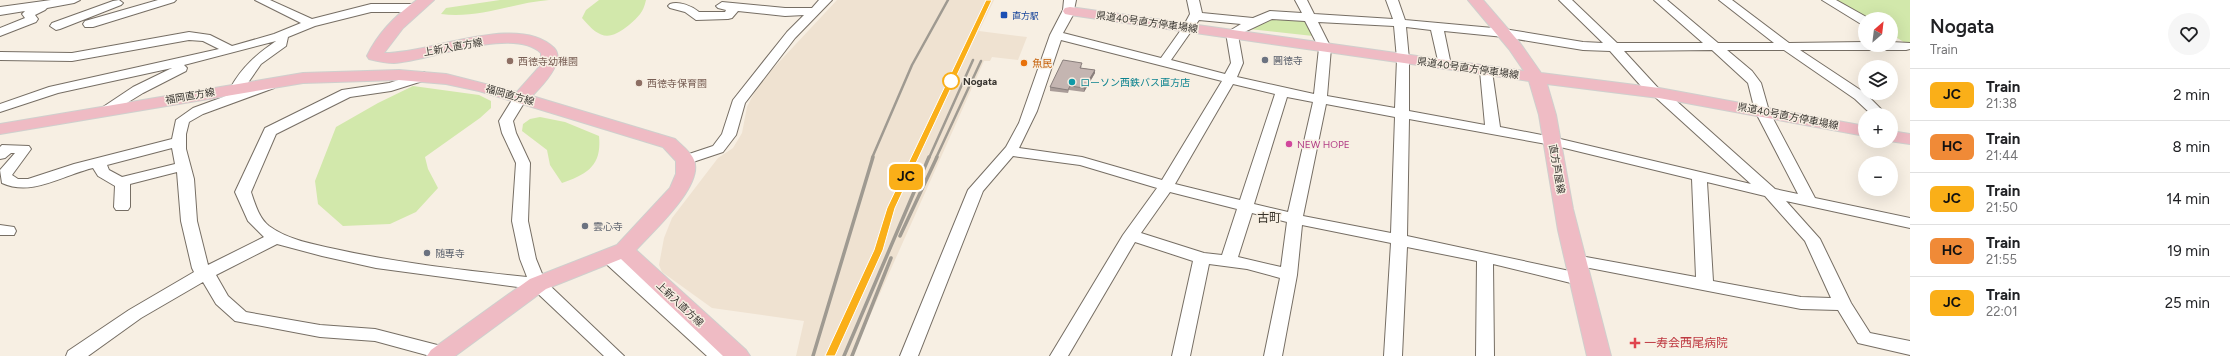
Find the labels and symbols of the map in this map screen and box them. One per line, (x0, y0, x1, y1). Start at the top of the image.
street label: 県道40号直方停車場線 (1095, 8, 1199, 36)
marker: 直方駅 (999, 10, 1009, 20)
place label: 直方駅 (1012, 10, 1039, 21)
north arrow (1858, 12, 1898, 52)
street label: 上新入直方線 (422, 35, 484, 59)
place label: 圓徳寺 (1273, 54, 1303, 67)
street label: 県道40号直方停車場線 (1416, 54, 1520, 82)
place label: 西徳寺幼稚園 (518, 55, 578, 68)
marker: 圓徳寺 (1260, 55, 1270, 65)
marker: 西徳寺幼稚園 (505, 56, 515, 66)
place label: 魚民 (1032, 57, 1052, 70)
marker: 魚民 (1019, 58, 1029, 68)
marker: Nogata (942, 72, 960, 90)
place label: Nogata (963, 75, 997, 88)
place label: ローソン西鉄バス直方店 (1080, 76, 1190, 89)
place label: 西徳寺保育園 (647, 77, 707, 90)
marker: ローソン西鉄バス直方店 (1067, 77, 1077, 87)
marker: 西徳寺保育園 (634, 78, 644, 88)
street label: 福岡直方線 (484, 82, 536, 108)
street label: 福岡直方線 (164, 85, 216, 107)
street label: 県道40号直方停車場線 (1736, 100, 1840, 132)
place label: NEW HOPE (1297, 138, 1350, 151)
marker: NEW HOPE (1284, 139, 1294, 149)
street label: 直方芦屋線 (1546, 143, 1568, 195)
line badge: JC (888, 164, 924, 190)
district label: 古町 (1257, 211, 1281, 225)
place label: 雲心寺 (593, 220, 623, 233)
marker: 雲心寺 (580, 221, 590, 231)
place label: 随専寺 (435, 247, 465, 260)
marker: 随専寺 (422, 248, 432, 258)
street label: 上新入直方線 (654, 279, 706, 329)
place label: 一寿会西尾病院 (1644, 336, 1728, 350)
marker: 一寿会西尾病院 (1629, 337, 1641, 349)

